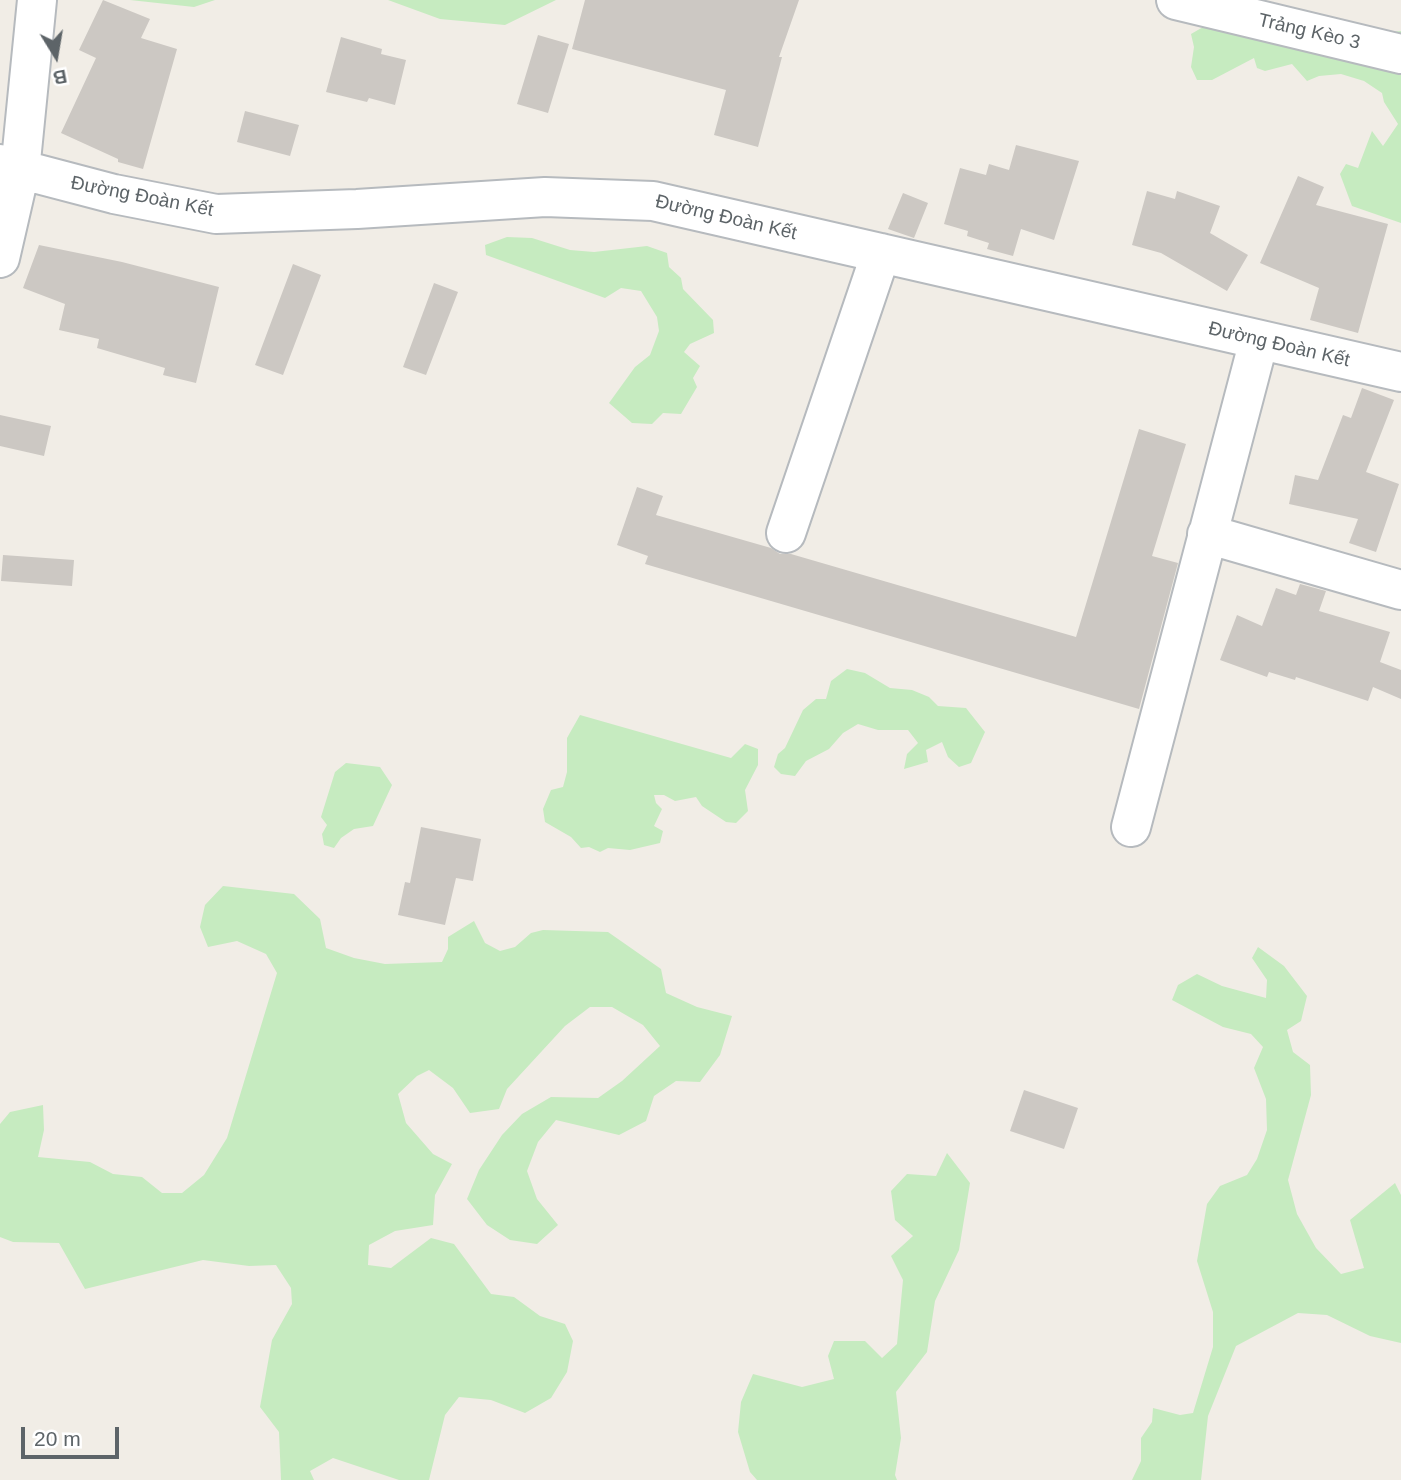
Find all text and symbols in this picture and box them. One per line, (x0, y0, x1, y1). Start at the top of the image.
street label: Trảng Kèo 3 (1256, 9, 1362, 55)
north arrow (21, 21, 91, 91)
text: B (51, 65, 69, 89)
street label: Đường Đoàn Kết (69, 172, 215, 222)
street label: Đường Đoàn Kết (653, 191, 799, 245)
street label: Đường Đoàn Kết (1206, 318, 1352, 372)
scale bar (24, 1414, 122, 1458)
text: 20 m (34, 1427, 81, 1450)

